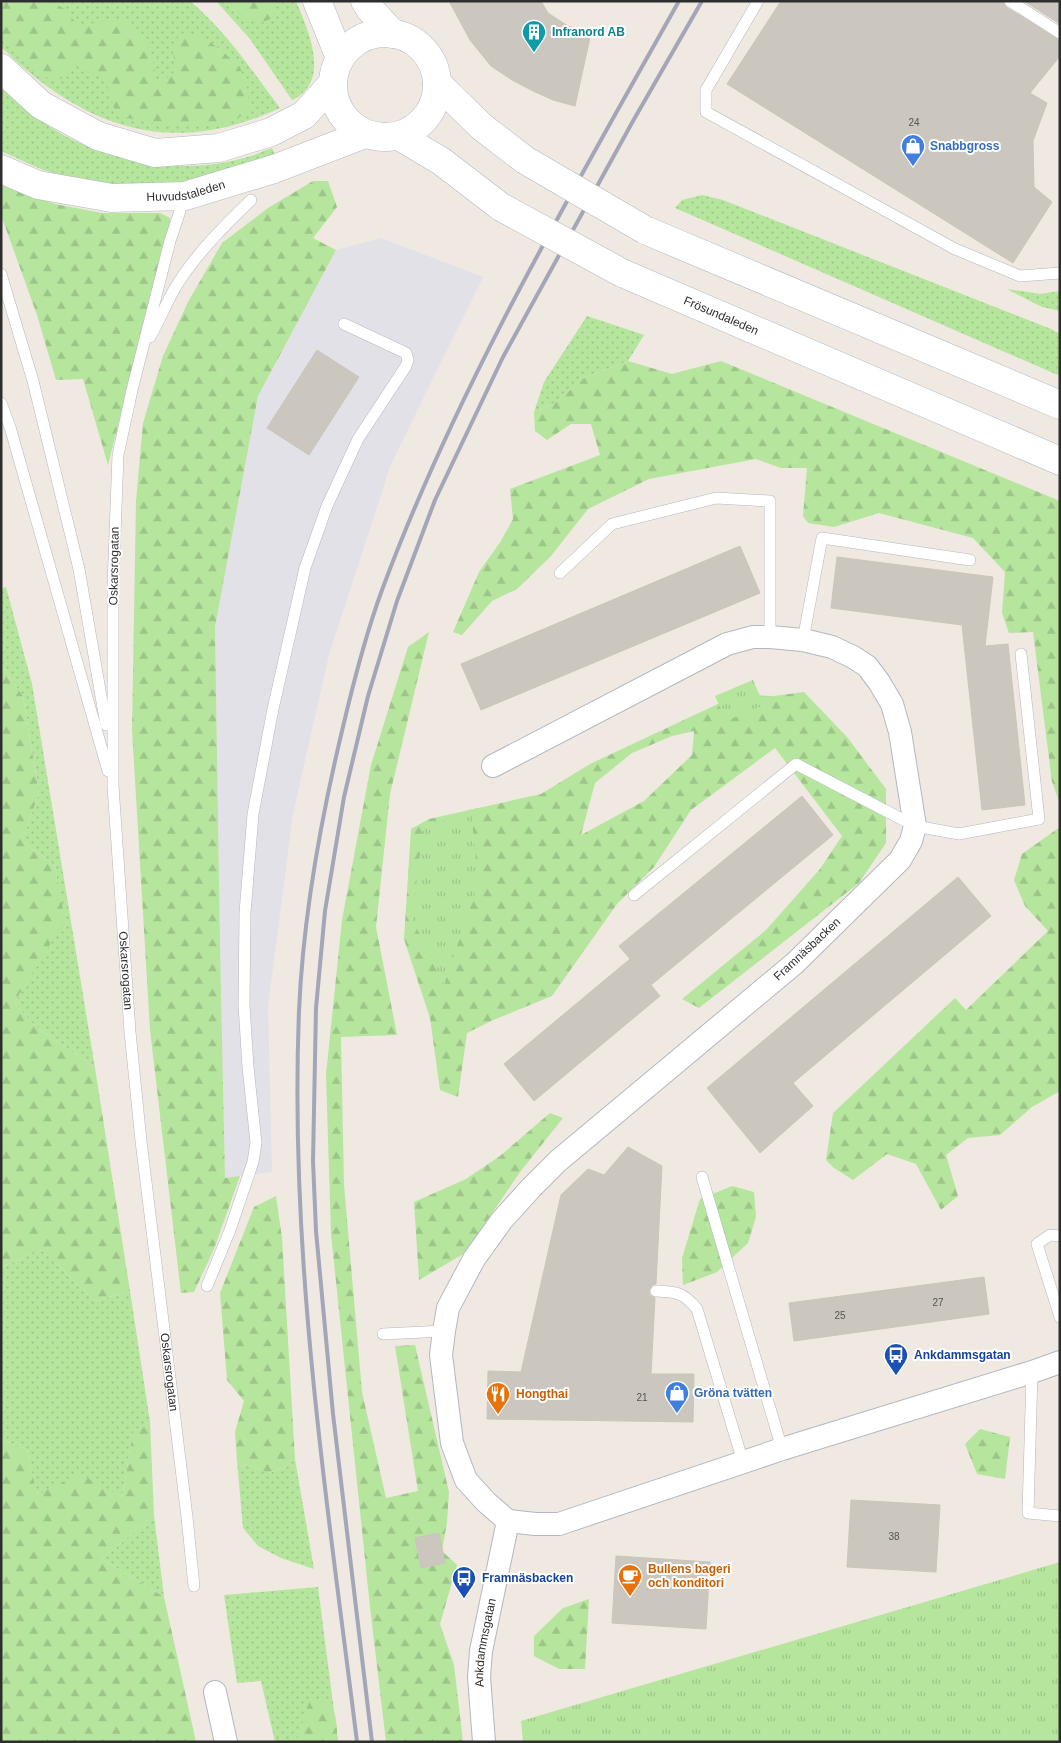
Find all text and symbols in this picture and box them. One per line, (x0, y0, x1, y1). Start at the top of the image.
building icon: Infranord AB (521, 19, 547, 53)
place label: Infranord AB (552, 25, 625, 39)
house number: 24 (908, 117, 920, 128)
shop icon: Snabbgross (900, 133, 926, 167)
place label: Snabbgross (930, 139, 1000, 153)
street label: Huvudstaleden (146, 177, 227, 204)
street label: Frösundaleden (682, 293, 761, 338)
street label: Oskarsrogatan (106, 527, 122, 605)
street label: Framnäsbacken (771, 915, 843, 983)
street label: Oskarsrogatan (116, 931, 135, 1010)
house number: 27 (932, 1297, 944, 1308)
house number: 25 (834, 1310, 846, 1321)
street label: Oskarsrogatan (158, 1332, 181, 1412)
bus stop icon: Ankdammsgatan (883, 1342, 909, 1376)
place label: Ankdammsgatan (914, 1348, 1011, 1362)
shop icon: Gröna tvätten (664, 1380, 690, 1414)
restaurant icon: Hongthai (485, 1381, 511, 1415)
place label: Gröna tvätten (694, 1386, 772, 1400)
place label: Hongthai (516, 1387, 568, 1401)
house number: 21 (636, 1392, 648, 1403)
house number: 38 (888, 1531, 900, 1542)
place label: Bullens bageri och konditori (648, 1562, 731, 1590)
cafe icon: Bullens bageri och konditori (617, 1563, 643, 1597)
bus stop icon: Framnäsbacken (451, 1565, 477, 1599)
place label: Framnäsbacken (482, 1571, 573, 1585)
street label: Ankdammsgatan (472, 1597, 499, 1688)

